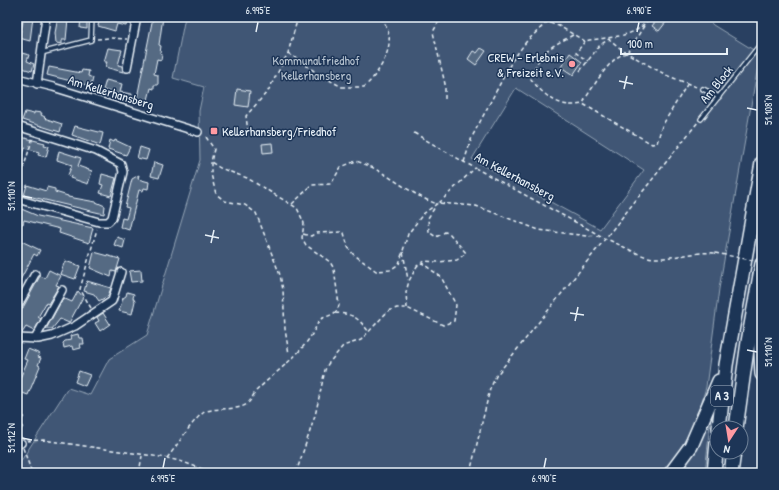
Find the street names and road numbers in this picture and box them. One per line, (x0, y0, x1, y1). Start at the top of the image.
street label: Am Block (695, 61, 737, 107)
street label: Am Kellerhansberg (66, 70, 156, 114)
street label: Am Kellerhansberg (472, 147, 559, 205)
road number: A 3 (711, 386, 733, 406)

